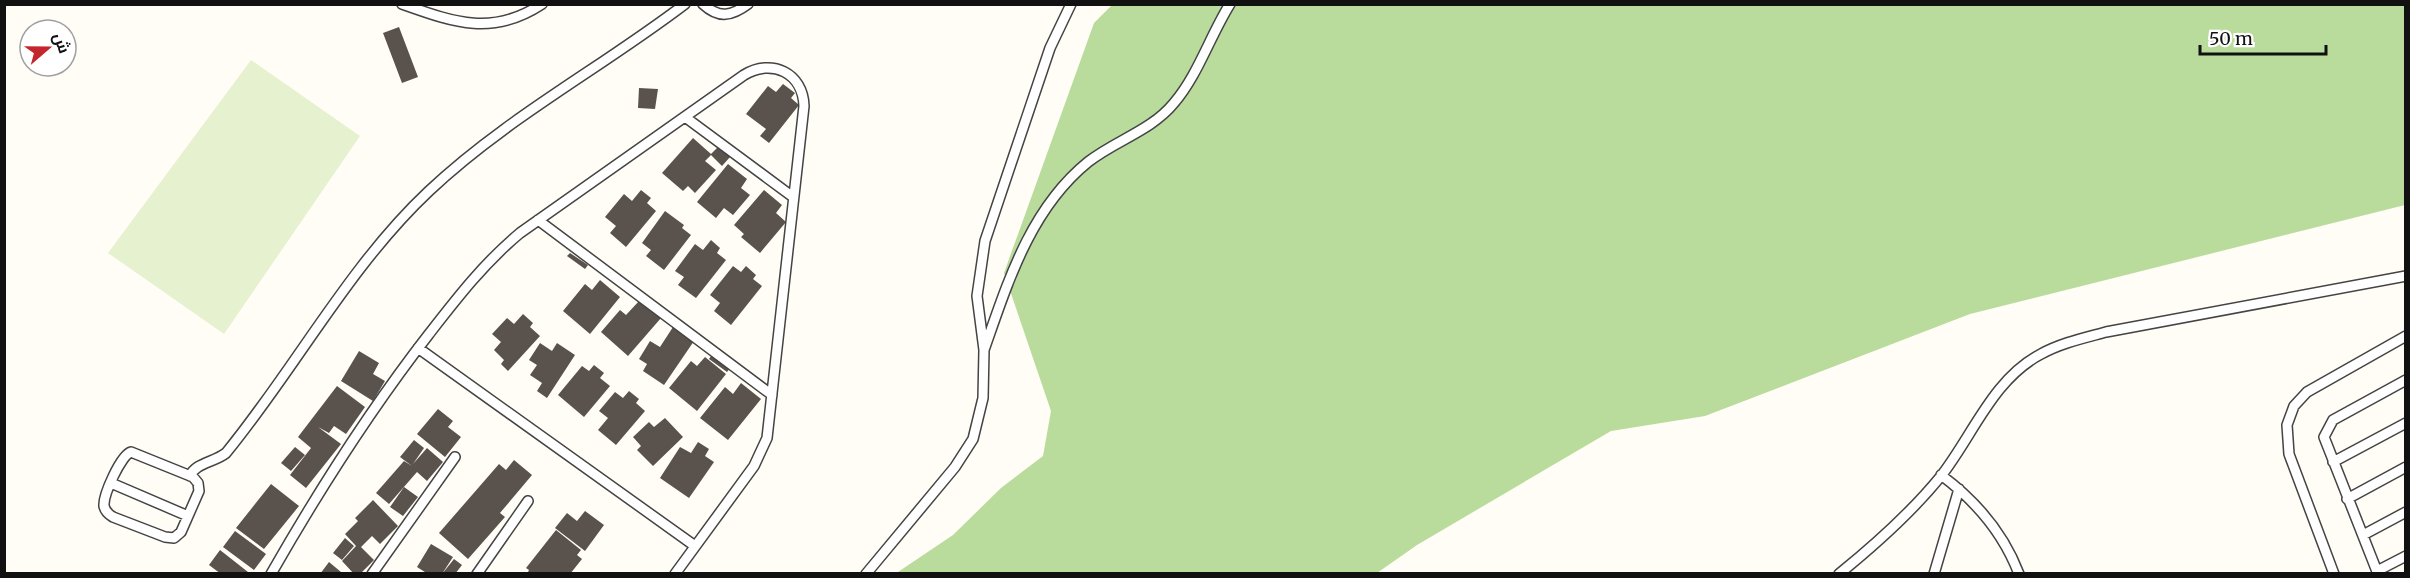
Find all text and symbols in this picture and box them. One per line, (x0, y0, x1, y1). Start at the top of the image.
north arrow (18, 18, 78, 78)
scale bar (2200, 18, 2326, 56)
text: 50 m (2209, 27, 2253, 50)
text: ش (49, 30, 75, 56)

